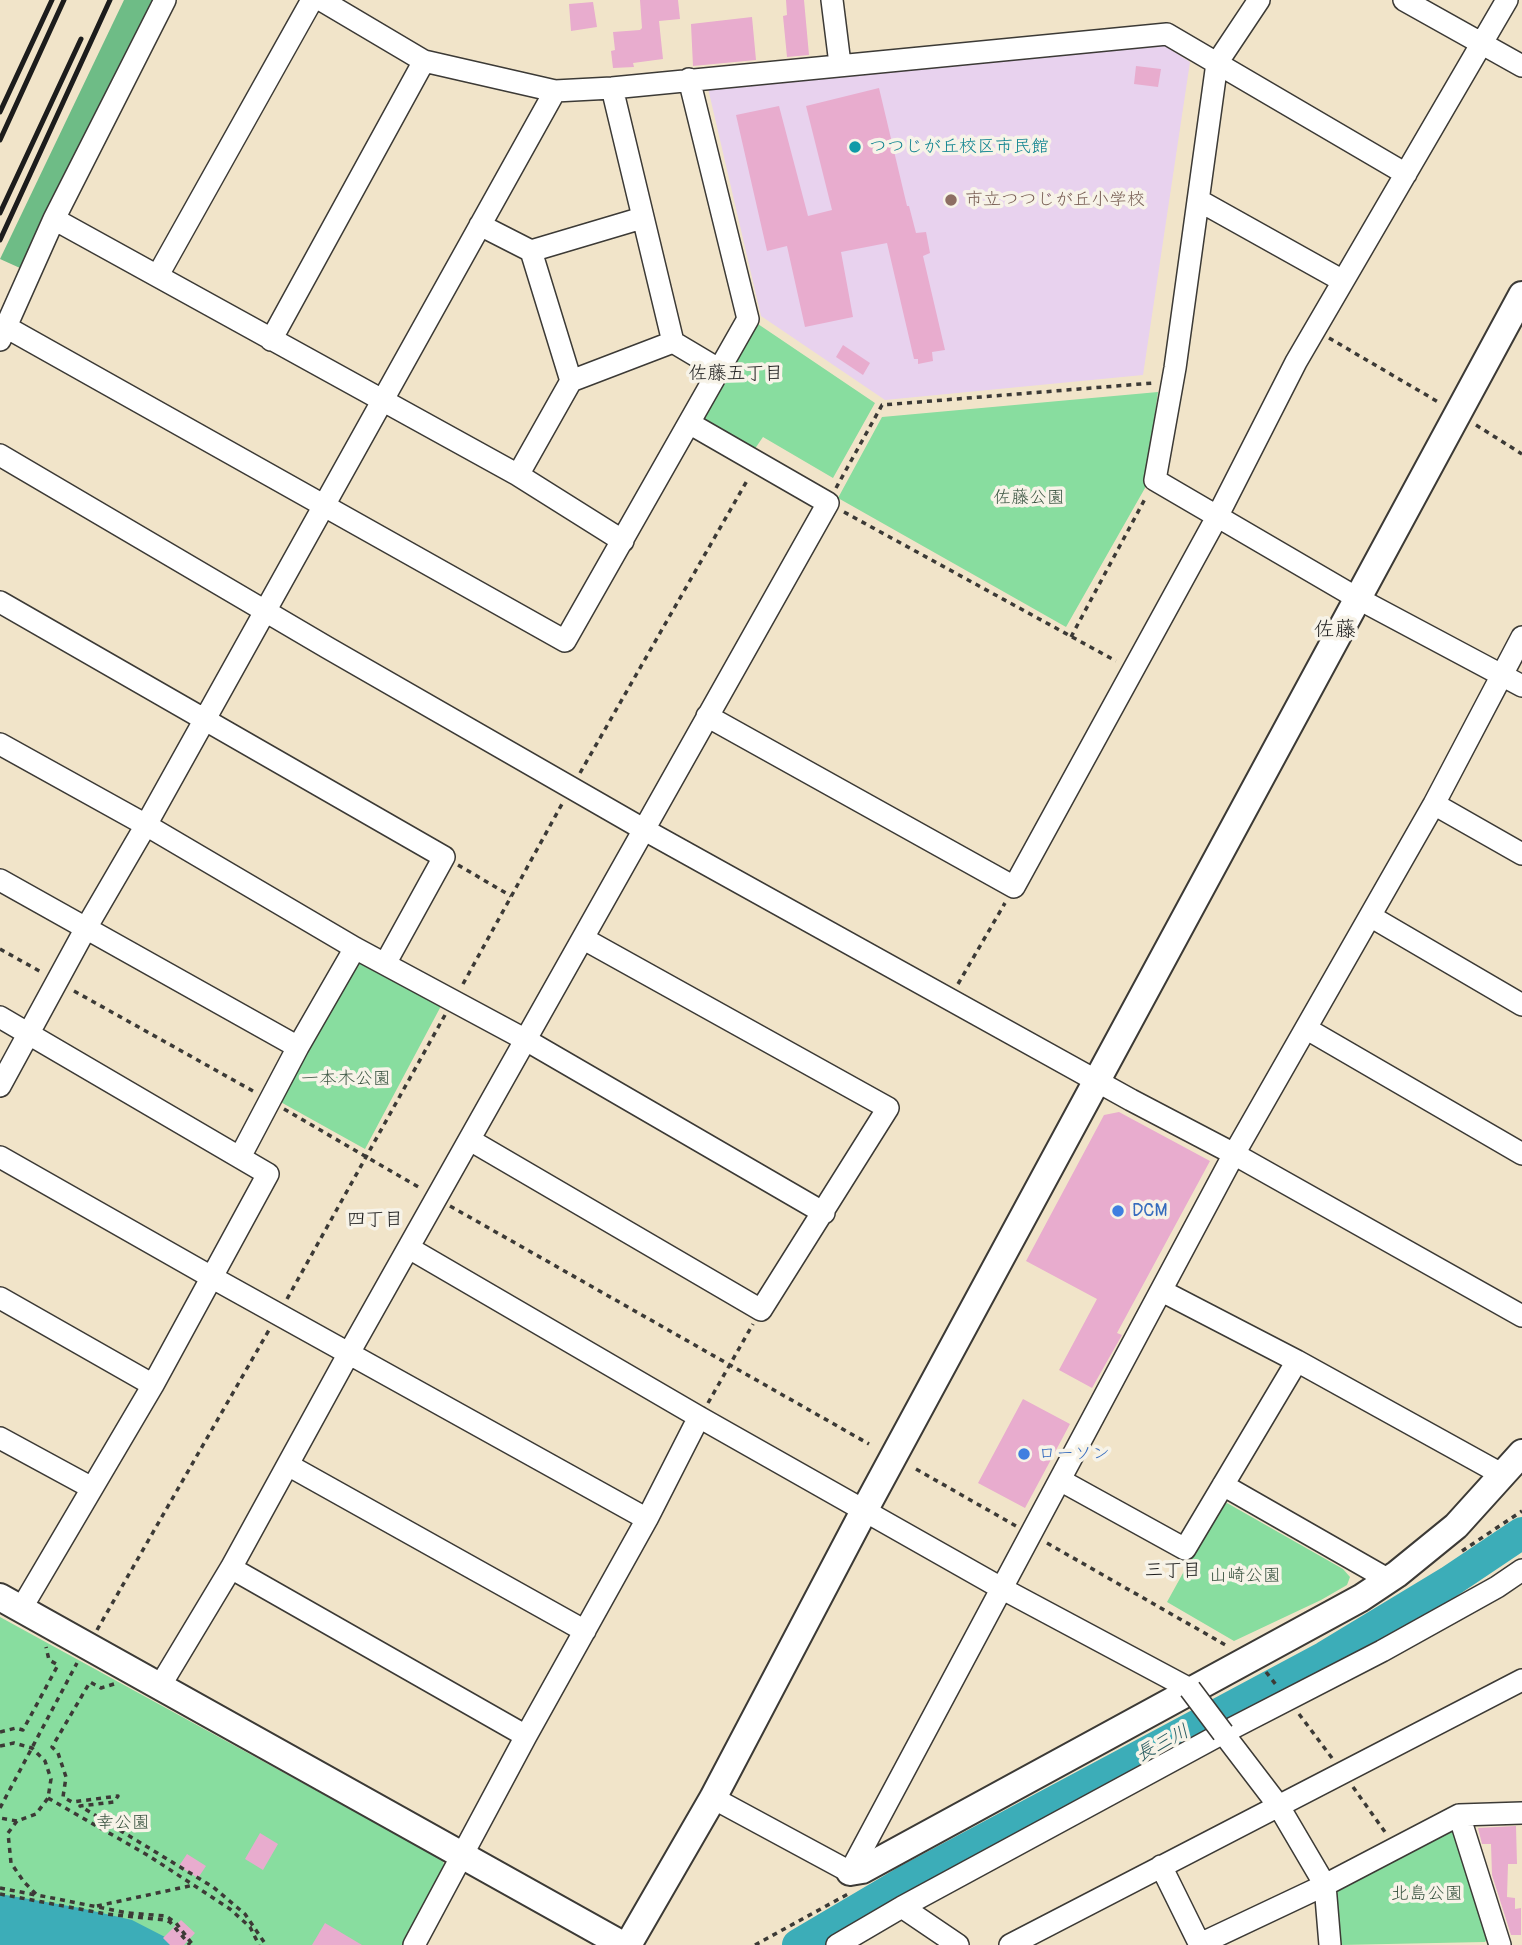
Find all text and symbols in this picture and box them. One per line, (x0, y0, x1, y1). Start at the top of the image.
place label: つつじが丘校区市民館 (869, 136, 1049, 158)
marker: つつじが丘校区市民館 (847, 139, 863, 155)
place label: 市立つつじが丘小学校 (965, 189, 1145, 211)
marker: 市立つつじが丘小学校 (943, 192, 959, 208)
district label: 佐藤五丁目 (689, 363, 783, 385)
park label: 佐藤公園 (993, 487, 1065, 509)
district label: 佐藤 (1314, 618, 1356, 644)
park label: 一本木公園 (301, 1068, 391, 1090)
place label: DCM (1132, 1200, 1167, 1222)
marker: DCM (1110, 1203, 1126, 1219)
district label: 四丁目 (347, 1209, 403, 1231)
place label: ローソン (1038, 1443, 1110, 1465)
marker: ローソン (1016, 1446, 1032, 1462)
district label: 三丁目 (1145, 1560, 1201, 1582)
park label: 山崎公園 (1209, 1565, 1281, 1587)
water label: 長三川 (1132, 1721, 1194, 1767)
park label: 幸公園 (96, 1812, 150, 1834)
park label: 北島公園 (1391, 1883, 1463, 1905)

